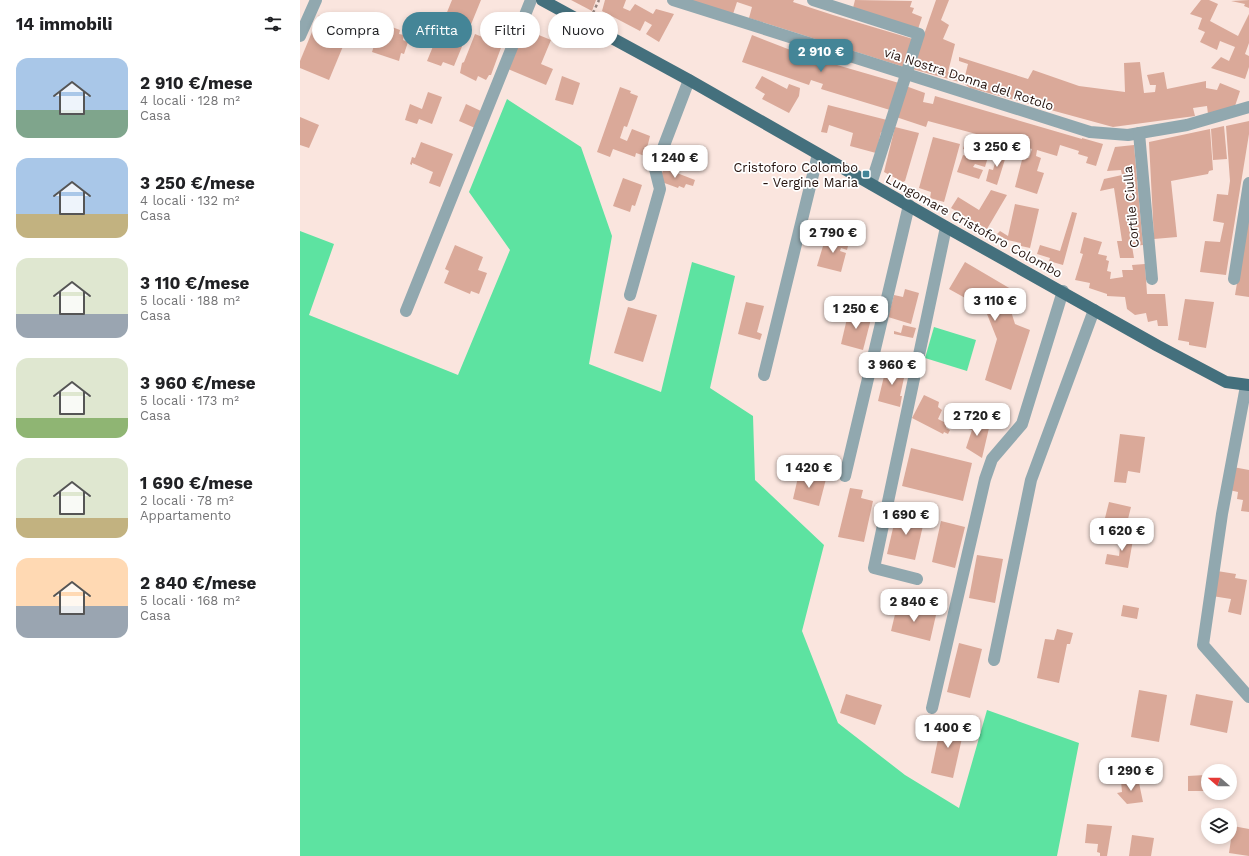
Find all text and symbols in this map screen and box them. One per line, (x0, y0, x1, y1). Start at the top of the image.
chip: Compra (312, 12, 394, 48)
chip: Affitta (402, 12, 472, 48)
chip: Filtri (480, 12, 540, 48)
chip: Nuovo (548, 12, 618, 48)
icon: filters (262, 13, 284, 35)
text: 14 immobili (16, 14, 112, 34)
pin: 2 910 € (784, 39, 858, 73)
text: 2 910 € (798, 44, 844, 59)
street label: via Nostra Donna del Rotolo (882, 44, 1056, 114)
text: 2 910 €/mese (140, 73, 253, 93)
icon: home (48, 74, 96, 122)
text: 4 locali · 128 m² (140, 93, 240, 108)
text: Casa (140, 108, 171, 123)
pin: 3 250 € (960, 134, 1034, 168)
text: 3 250 € (973, 139, 1021, 154)
pin: 1 240 € (638, 145, 712, 179)
text: 1 240 € (652, 150, 698, 165)
place label: Cristoforo Colombo - Vergine Maria (733, 160, 859, 190)
street label: Cortile Ciulla (1120, 165, 1142, 249)
marker: Cristoforo Colombo - Vergine Maria (861, 169, 871, 179)
street label: Lungomare Cristoforo Colombo (883, 171, 1065, 281)
text: 3 250 €/mese (140, 173, 255, 193)
icon: home (48, 174, 96, 222)
text: 4 locali · 132 m² (140, 193, 240, 208)
text: Casa (140, 208, 171, 223)
pin: 2 790 € (796, 220, 870, 254)
text: 2 790 € (809, 225, 857, 240)
text: 3 110 €/mese (140, 273, 249, 293)
icon: home (48, 274, 96, 322)
pin: 3 110 € (958, 288, 1032, 322)
text: 5 locali · 188 m² (140, 293, 240, 308)
text: 3 110 € (973, 293, 1017, 308)
pin: 1 250 € (819, 296, 893, 330)
text: 1 250 € (833, 301, 879, 316)
text: Casa (140, 308, 171, 323)
pin: 3 960 € (855, 352, 929, 386)
text: 3 960 € (868, 357, 916, 372)
text: 3 960 €/mese (140, 373, 256, 393)
icon: home (48, 374, 96, 422)
text: 5 locali · 173 m² (140, 393, 239, 408)
pin: 2 720 € (940, 403, 1014, 437)
text: Casa (140, 408, 171, 423)
text: 2 720 € (953, 408, 1001, 423)
pin: 1 420 € (772, 455, 846, 489)
text: 1 420 € (786, 460, 832, 475)
text: 1 690 €/mese (140, 473, 253, 493)
icon: home (48, 474, 96, 522)
text: 2 locali · 78 m² (140, 493, 234, 508)
pin: 1 690 € (869, 502, 943, 536)
text: 1 690 € (883, 507, 929, 522)
text: Appartamento (140, 508, 231, 523)
pin: 1 620 € (1085, 518, 1159, 552)
text: 1 620 € (1099, 523, 1145, 538)
text: 2 840 €/mese (140, 573, 256, 593)
icon: home (48, 574, 96, 622)
pin: 2 840 € (877, 589, 951, 623)
text: 5 locali · 168 m² (140, 593, 240, 608)
text: 2 840 € (889, 594, 939, 609)
text: Casa (140, 608, 171, 623)
pin: 1 400 € (911, 715, 985, 749)
text: 1 400 € (924, 720, 972, 735)
pin: 1 290 € (1094, 758, 1168, 792)
text: 1 290 € (1108, 763, 1154, 778)
north arrow (1201, 764, 1237, 800)
map controls (1201, 764, 1237, 844)
button: layers (1201, 808, 1237, 844)

